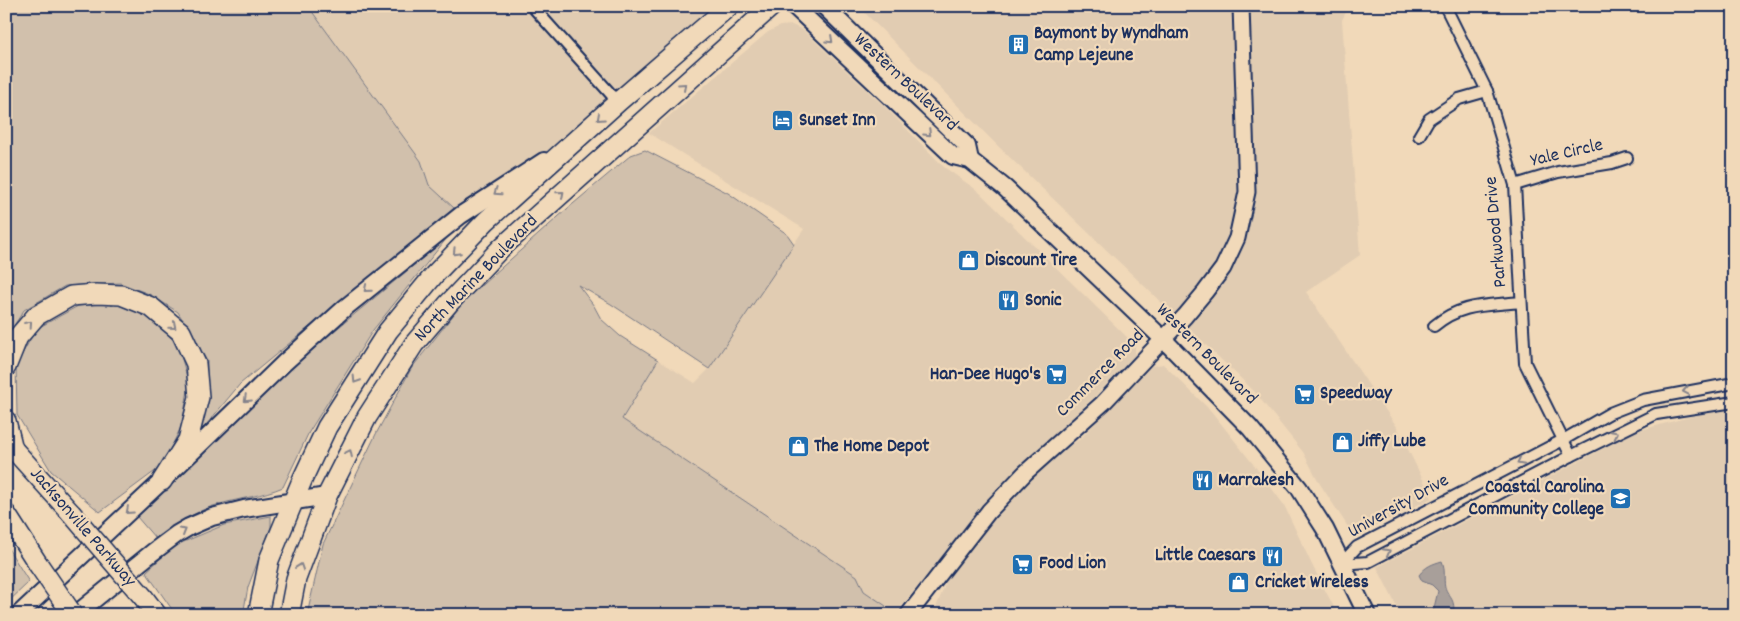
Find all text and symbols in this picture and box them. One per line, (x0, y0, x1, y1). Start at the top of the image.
place label: Baymont by Wyndham Camp Lejeune (1034, 21, 1189, 70)
street label: Western Boulevard (847, 27, 963, 139)
building icon: Baymont by Wyndham Camp Lejeune (1006, 33, 1030, 57)
one-way arrow (824, 34, 833, 43)
one-way arrow (677, 83, 686, 92)
place label: Sunset Inn (799, 108, 876, 135)
hotel icon: Sunset Inn (771, 109, 795, 133)
one-way arrow (597, 113, 606, 122)
one-way arrow (922, 127, 931, 136)
street label: Yale Circle (1528, 133, 1606, 175)
street label: Parkwood Drive (1479, 175, 1515, 289)
one-way arrow (493, 186, 502, 195)
one-way arrow (555, 191, 564, 199)
street label: North Marine Boulevard (409, 209, 545, 349)
one-way arrow (452, 247, 461, 256)
place label: Discount Tire (985, 248, 1077, 275)
shop icon: Discount Tire (957, 249, 981, 273)
one-way arrow (364, 284, 373, 292)
place label: Sonic (1025, 288, 1062, 315)
restaurant icon: Sonic (997, 289, 1021, 313)
street label: Western Boulevard (1149, 298, 1263, 412)
one-way arrow (167, 320, 176, 329)
one-way arrow (23, 321, 32, 330)
street label: Commerce Road (1051, 324, 1151, 424)
place label: Han-Dee Hugo's (930, 362, 1041, 389)
supermarket icon: Han-Dee Hugo's (1045, 363, 1069, 387)
one-way arrow (353, 375, 362, 384)
place label: Speedway (1320, 381, 1393, 408)
supermarket icon: Speedway (1292, 382, 1316, 406)
one-way arrow (1681, 386, 1690, 396)
one-way arrow (244, 393, 253, 402)
place label: Jiffy Lube (1358, 429, 1426, 456)
shop icon: Jiffy Lube (1330, 430, 1354, 454)
one-way arrow (1610, 430, 1619, 440)
place label: The Home Depot (814, 434, 929, 461)
shop icon: The Home Depot (786, 435, 810, 459)
one-way arrow (343, 449, 353, 458)
one-way arrow (1516, 456, 1525, 466)
street label: Jacksonville Parkway (22, 462, 142, 594)
place label: Marrakesh (1218, 468, 1294, 495)
street label: University Drive (1344, 468, 1454, 546)
restaurant icon: Marrakesh (1190, 469, 1214, 493)
place label: Coastal Carolina Community College (1469, 475, 1605, 524)
school or university icon: Coastal Carolina Community College (1608, 487, 1632, 511)
one-way arrow (126, 505, 135, 514)
one-way arrow (177, 527, 186, 537)
place label: Little Caesars (1155, 543, 1256, 570)
restaurant icon: Little Caesars (1260, 544, 1284, 568)
one-way arrow (1382, 548, 1391, 558)
place label: Food Lion (1039, 551, 1106, 578)
supermarket icon: Food Lion (1011, 552, 1035, 576)
one-way arrow (295, 564, 305, 572)
place label: Cricket Wireless (1255, 570, 1369, 597)
shop icon: Cricket Wireless (1227, 571, 1251, 595)

